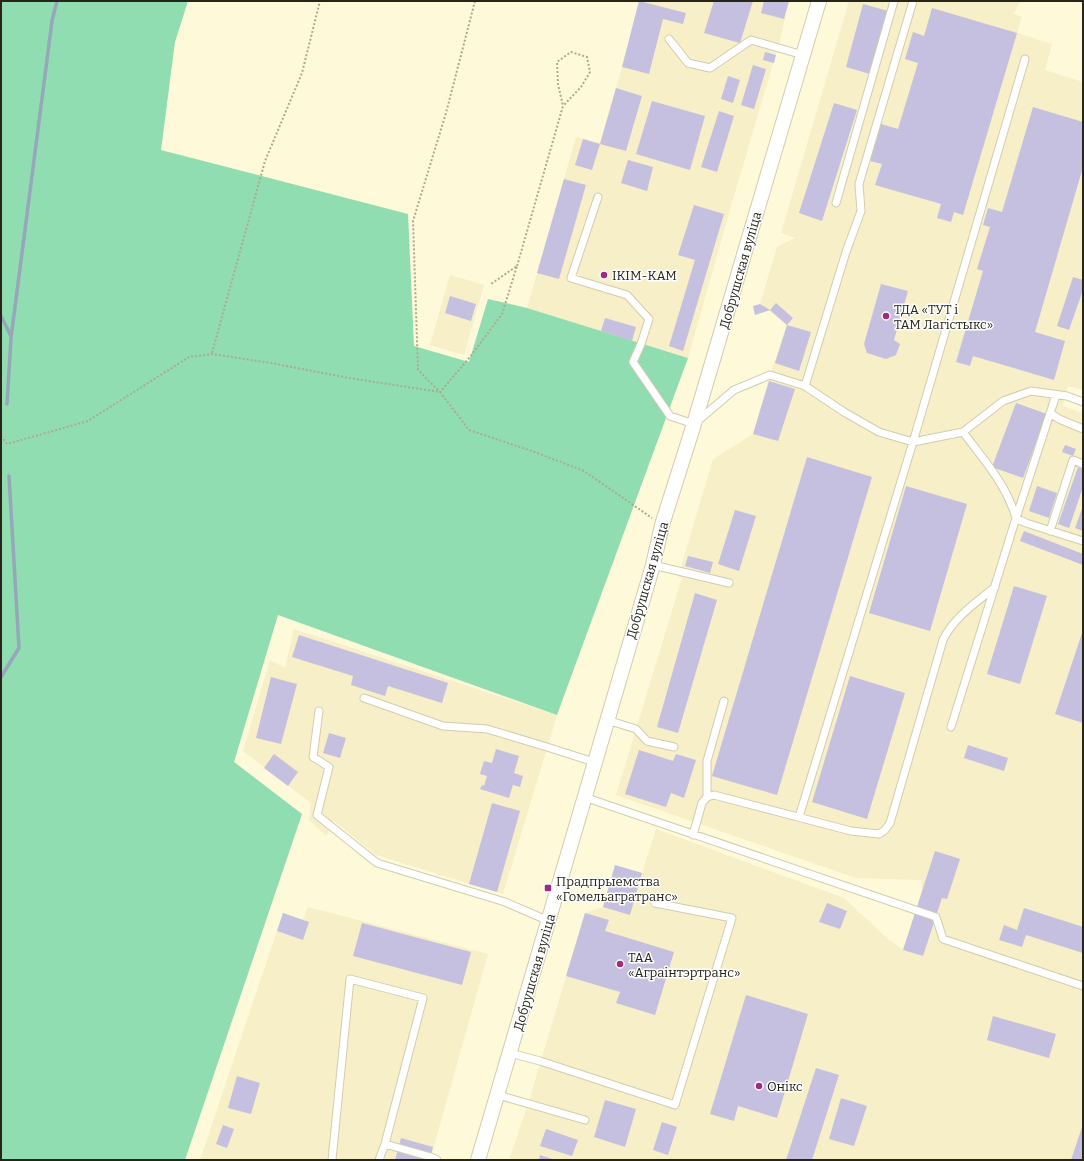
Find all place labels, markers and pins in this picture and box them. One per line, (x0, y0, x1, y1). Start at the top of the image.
place label: ІКІМ-КАМ (612, 268, 677, 283)
marker: ІКІМ-КАМ (599, 270, 609, 280)
place label: ТДА «ТУТ і ТАМ Лагістыкс» (894, 302, 993, 332)
marker: ТДА «ТУТ і ТАМ Лагістыкс» (881, 311, 891, 321)
place label: Прадпрыемства «Гомельагратранс» (556, 874, 678, 904)
marker: Прадпрыемства «Гомельагратранс» (543, 883, 553, 893)
place label: ТАА «Аграінтэртранс» (628, 950, 740, 980)
marker: ТАА «Аграінтэртранс» (615, 959, 625, 969)
place label: Онікс (767, 1079, 803, 1094)
marker: Онікс (754, 1081, 764, 1091)

